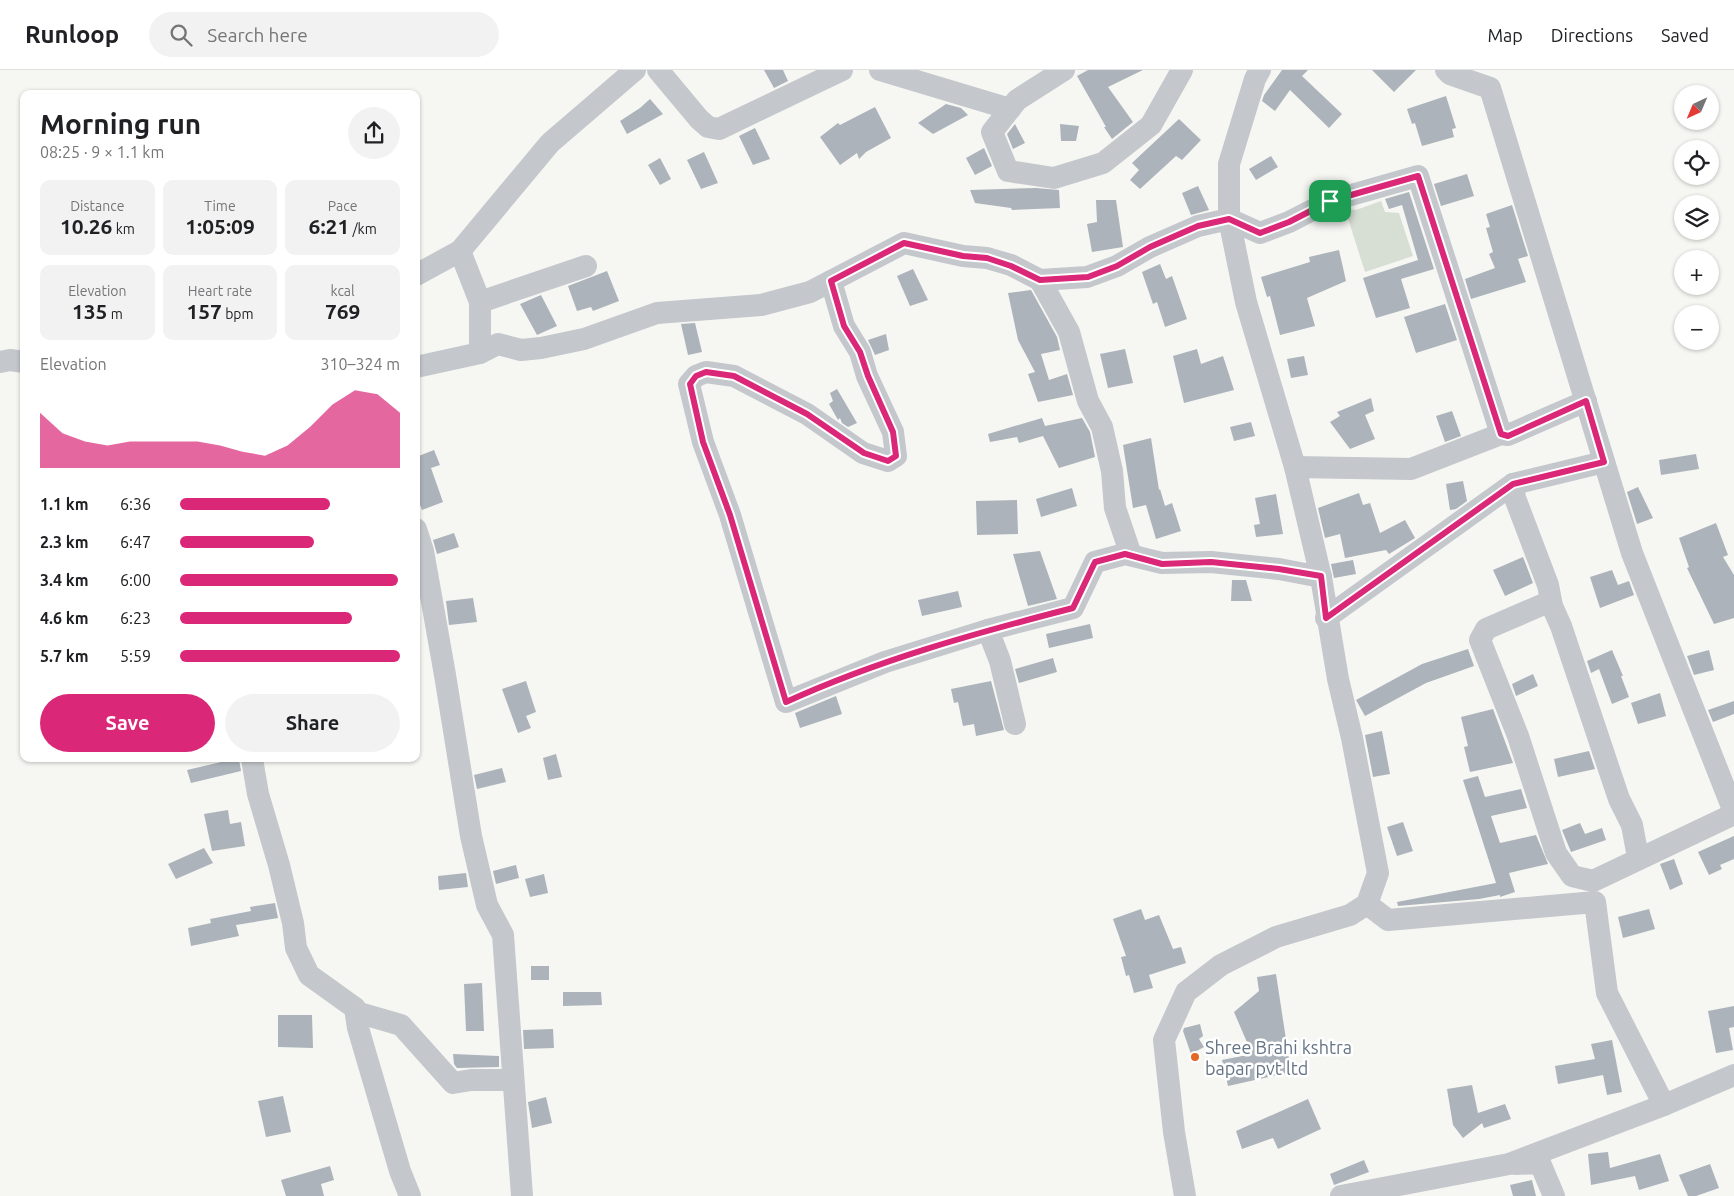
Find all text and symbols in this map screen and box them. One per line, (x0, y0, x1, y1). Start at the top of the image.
search box (149, 12, 499, 57)
text: Runloop (25, 21, 119, 48)
icon: search (167, 21, 195, 49)
text: Search here (207, 24, 308, 46)
text: Map (1487, 25, 1523, 45)
text: Directions (1551, 25, 1633, 45)
text: Saved (1661, 25, 1709, 45)
north arrow (1674, 85, 1719, 130)
map controls (1674, 85, 1719, 350)
button: share (348, 107, 400, 159)
text: Morning run (40, 108, 201, 139)
button: locate (1674, 140, 1719, 185)
text: 08:25 · 9 × 1.1 km (40, 143, 164, 161)
pin (1309, 180, 1351, 222)
icon: arrive (1316, 187, 1344, 215)
button: layers (1674, 195, 1719, 240)
text: Distance (70, 198, 124, 214)
text: Time (204, 198, 236, 214)
text: Pace (328, 198, 357, 214)
text: 10.26 (60, 214, 112, 238)
text: 1:05:09 (185, 214, 255, 238)
text: 6:21 (309, 214, 349, 238)
text: km (112, 221, 135, 237)
text: /km (349, 221, 377, 237)
button: + (1674, 250, 1719, 295)
text: Elevation (68, 283, 127, 299)
text: Heart rate (188, 283, 252, 299)
text: kcal (331, 283, 355, 299)
text: 135 (72, 299, 107, 323)
text: 157 (186, 299, 222, 323)
text: 769 (325, 299, 360, 323)
button: − (1674, 305, 1719, 350)
text: m (107, 306, 123, 322)
text: bpm (222, 306, 254, 322)
text: Elevation (40, 355, 107, 373)
text: 310–324 m (320, 355, 400, 373)
text: 1.1 km (40, 495, 89, 513)
text: 6:36 (120, 495, 151, 513)
text: 2.3 km (40, 533, 89, 551)
text: 6:47 (120, 533, 151, 551)
text: 3.4 km (40, 571, 89, 589)
text: 6:00 (120, 571, 151, 589)
text: 4.6 km (40, 609, 89, 627)
text: 6:23 (120, 609, 151, 627)
text: 5.7 km (40, 647, 89, 665)
text: 5:59 (120, 647, 151, 665)
button: Save (40, 694, 215, 752)
button: Share (225, 694, 400, 752)
place label: Shree Brahi kshtra bapar pvt ltd (1205, 1037, 1352, 1078)
marker: Shree Brahi kshtra bapar pvt ltd (1189, 1051, 1201, 1063)

